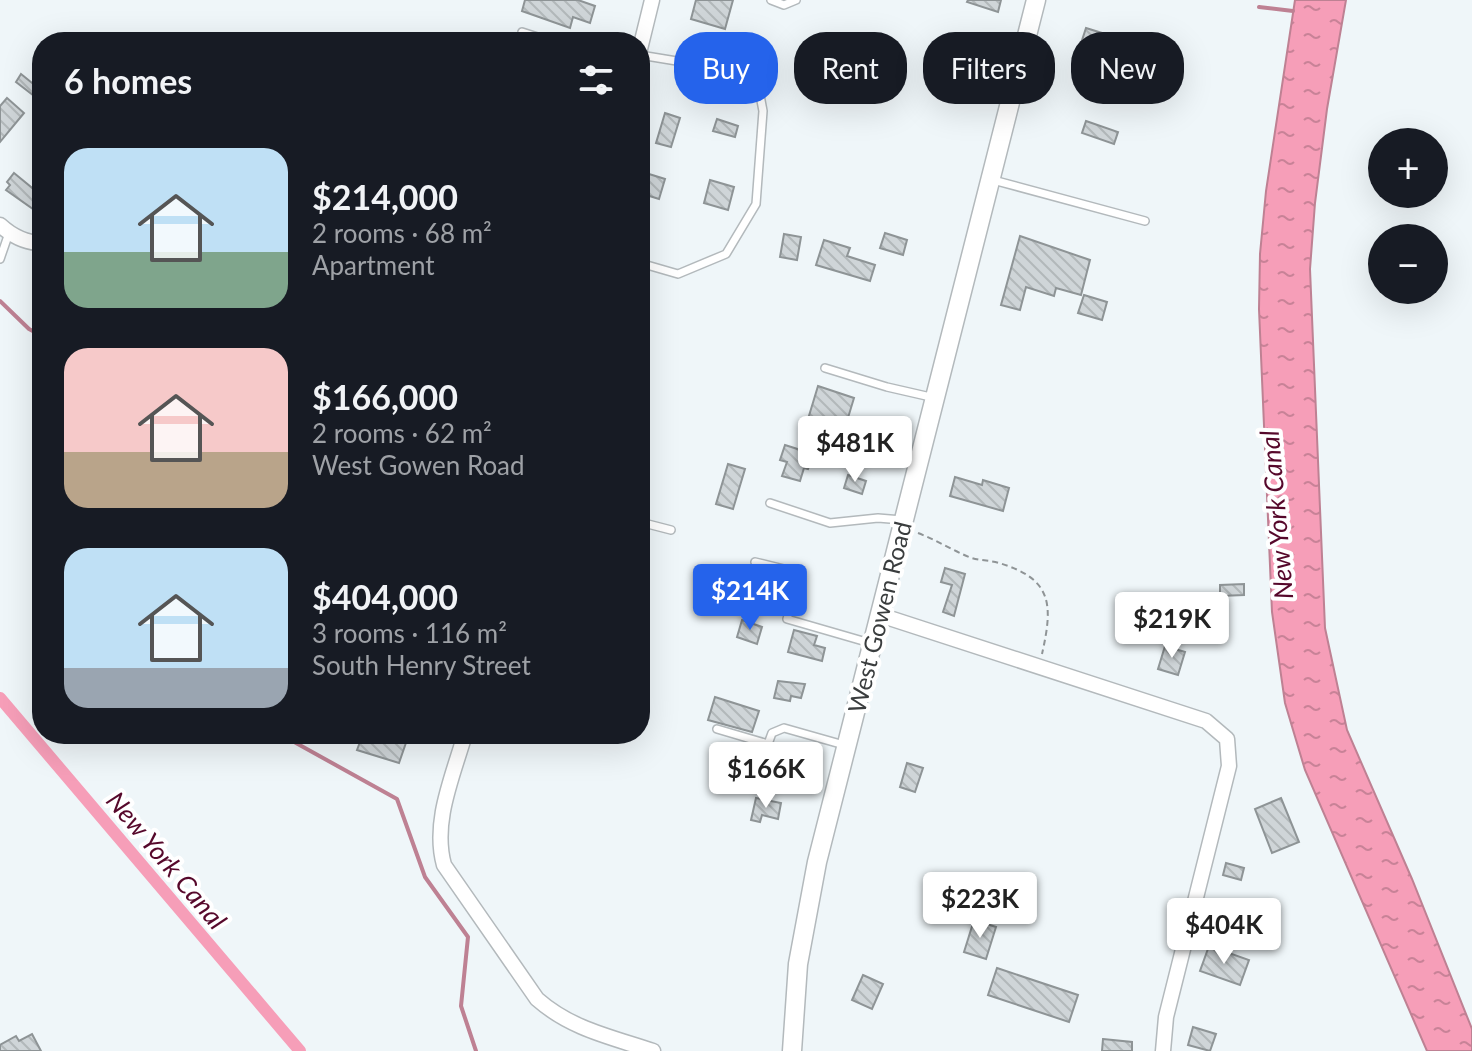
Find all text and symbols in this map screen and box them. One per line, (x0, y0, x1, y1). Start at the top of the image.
chip: Buy (674, 32, 778, 104)
chip: Rent (794, 32, 907, 104)
chip: Filters (923, 32, 1055, 104)
chip: New (1071, 32, 1184, 104)
icon: filters (574, 58, 618, 102)
text: 6 homes (64, 60, 192, 101)
map controls (1368, 128, 1448, 304)
button: + (1368, 128, 1448, 208)
text: $214,000 (312, 176, 458, 217)
icon: home (128, 180, 224, 276)
text: 2 rooms · 68 m² (312, 217, 492, 249)
button: − (1368, 224, 1448, 304)
text: Apartment (312, 249, 435, 281)
text: $166,000 (312, 376, 458, 417)
icon: home (128, 380, 224, 476)
pin: $481K (799, 416, 911, 484)
text: 2 rooms · 62 m² (312, 417, 492, 449)
text: $481K (816, 426, 894, 458)
water label: New York Canal (1253, 429, 1299, 601)
text: West Gowen Road (312, 449, 525, 481)
street label: West Gowen Road (841, 518, 917, 716)
pin: $214K (694, 564, 806, 632)
text: $214K (711, 574, 789, 606)
text: $404,000 (312, 576, 458, 617)
icon: home (128, 580, 224, 676)
pin: $219K (1116, 592, 1228, 660)
text: $219K (1133, 602, 1211, 634)
text: 3 rooms · 116 m² (312, 617, 507, 649)
text: South Henry Street (312, 649, 531, 681)
pin: $166K (710, 742, 822, 810)
text: $166K (727, 752, 805, 784)
water label: New York Canal (100, 785, 234, 935)
pin: $223K (924, 872, 1036, 940)
text: $223K (941, 882, 1019, 914)
pin: $404K (1168, 898, 1280, 966)
text: $404K (1185, 908, 1263, 940)

